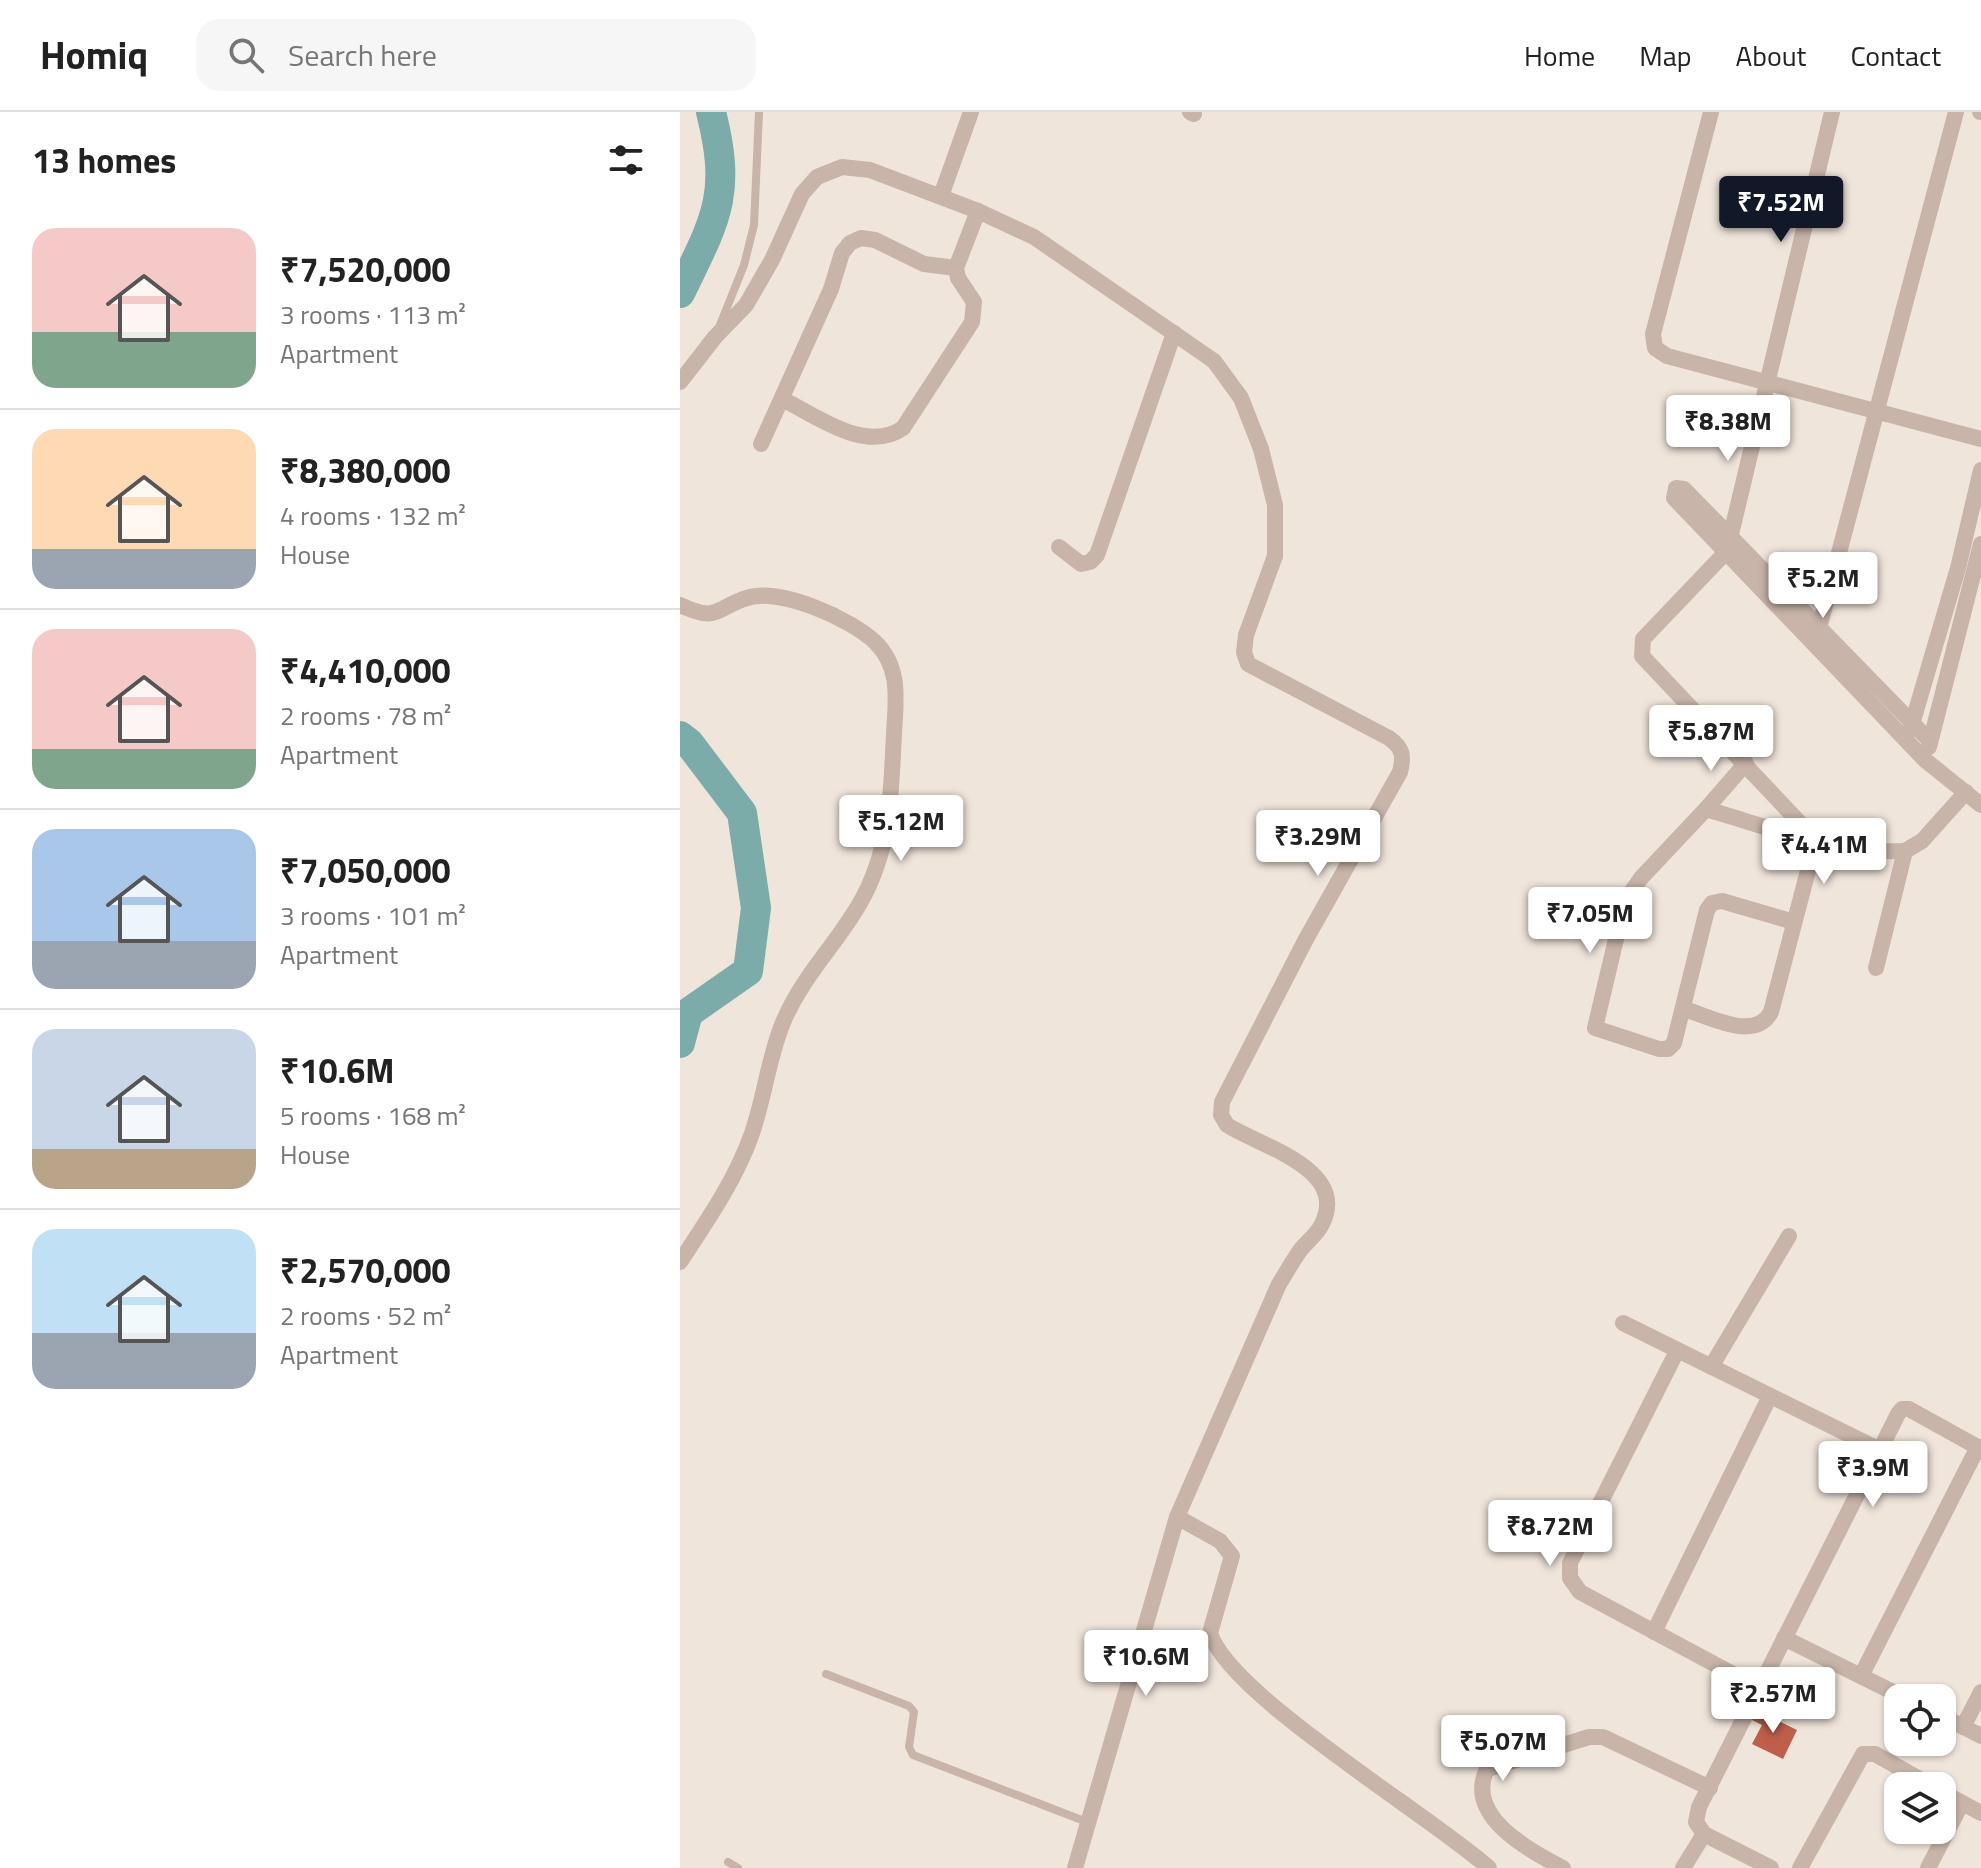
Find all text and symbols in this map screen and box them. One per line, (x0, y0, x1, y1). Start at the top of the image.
search box (196, 19, 756, 91)
text: Homiq (40, 26, 148, 84)
text: Search here (288, 32, 437, 78)
icon: search (224, 33, 268, 77)
text: Home (1524, 34, 1595, 77)
text: Map (1639, 34, 1692, 77)
text: About (1736, 34, 1806, 77)
text: Contact (1850, 34, 1941, 77)
text: 13 homes (32, 134, 176, 186)
icon: filters (604, 138, 648, 182)
pin: ₹7.52M (1716, 176, 1846, 244)
text: ₹7.52M (1737, 182, 1825, 221)
text: ₹7,520,000 (280, 243, 451, 295)
icon: home (96, 260, 192, 356)
text: 3 rooms · 113 m² (280, 295, 466, 334)
text: Apartment (280, 334, 398, 373)
pin: ₹8.38M (1663, 395, 1793, 463)
text: ₹8.38M (1684, 401, 1772, 440)
text: ₹8,380,000 (280, 444, 451, 496)
icon: home (96, 461, 192, 557)
text: 4 rooms · 132 m² (280, 496, 466, 535)
text: House (280, 535, 350, 574)
pin: ₹5.2M (1767, 552, 1879, 620)
text: ₹5.2M (1787, 558, 1859, 597)
text: ₹4,410,000 (280, 644, 451, 696)
icon: home (96, 661, 192, 757)
text: 2 rooms · 78 m² (280, 696, 451, 735)
pin: ₹5.87M (1646, 705, 1776, 773)
text: ₹5.87M (1667, 711, 1755, 750)
text: Apartment (280, 735, 398, 774)
pin: ₹5.12M (836, 795, 966, 863)
text: ₹5.12M (857, 801, 945, 840)
pin: ₹3.29M (1253, 810, 1383, 878)
text: ₹3.29M (1274, 816, 1362, 855)
pin: ₹4.41M (1759, 818, 1889, 886)
text: ₹4.41M (1780, 824, 1868, 863)
text: ₹7,050,000 (280, 844, 451, 896)
icon: home (96, 861, 192, 957)
pin: ₹7.05M (1525, 887, 1655, 955)
text: ₹7.05M (1546, 893, 1634, 932)
text: 3 rooms · 101 m² (280, 896, 466, 935)
text: Apartment (280, 935, 398, 974)
text: ₹10.6M (280, 1044, 394, 1096)
icon: home (96, 1061, 192, 1157)
text: 5 rooms · 168 m² (280, 1096, 466, 1135)
text: House (280, 1135, 350, 1174)
text: ₹2,570,000 (280, 1244, 451, 1296)
icon: home (96, 1261, 192, 1357)
text: 2 rooms · 52 m² (280, 1296, 451, 1335)
text: Apartment (280, 1335, 398, 1374)
pin: ₹3.9M (1817, 1441, 1929, 1509)
text: ₹3.9M (1837, 1447, 1909, 1486)
pin: ₹8.72M (1485, 1500, 1615, 1568)
text: ₹8.72M (1506, 1506, 1594, 1545)
pin: ₹10.6M (1081, 1630, 1211, 1698)
text: ₹10.6M (1102, 1636, 1190, 1675)
pin: ₹2.57M (1708, 1667, 1838, 1735)
text: ₹2.57M (1729, 1673, 1817, 1712)
map controls (1884, 1684, 1956, 1844)
button: locate (1884, 1684, 1956, 1756)
pin: ₹5.07M (1438, 1715, 1568, 1783)
text: ₹5.07M (1459, 1721, 1547, 1760)
button: layers (1884, 1772, 1956, 1844)

